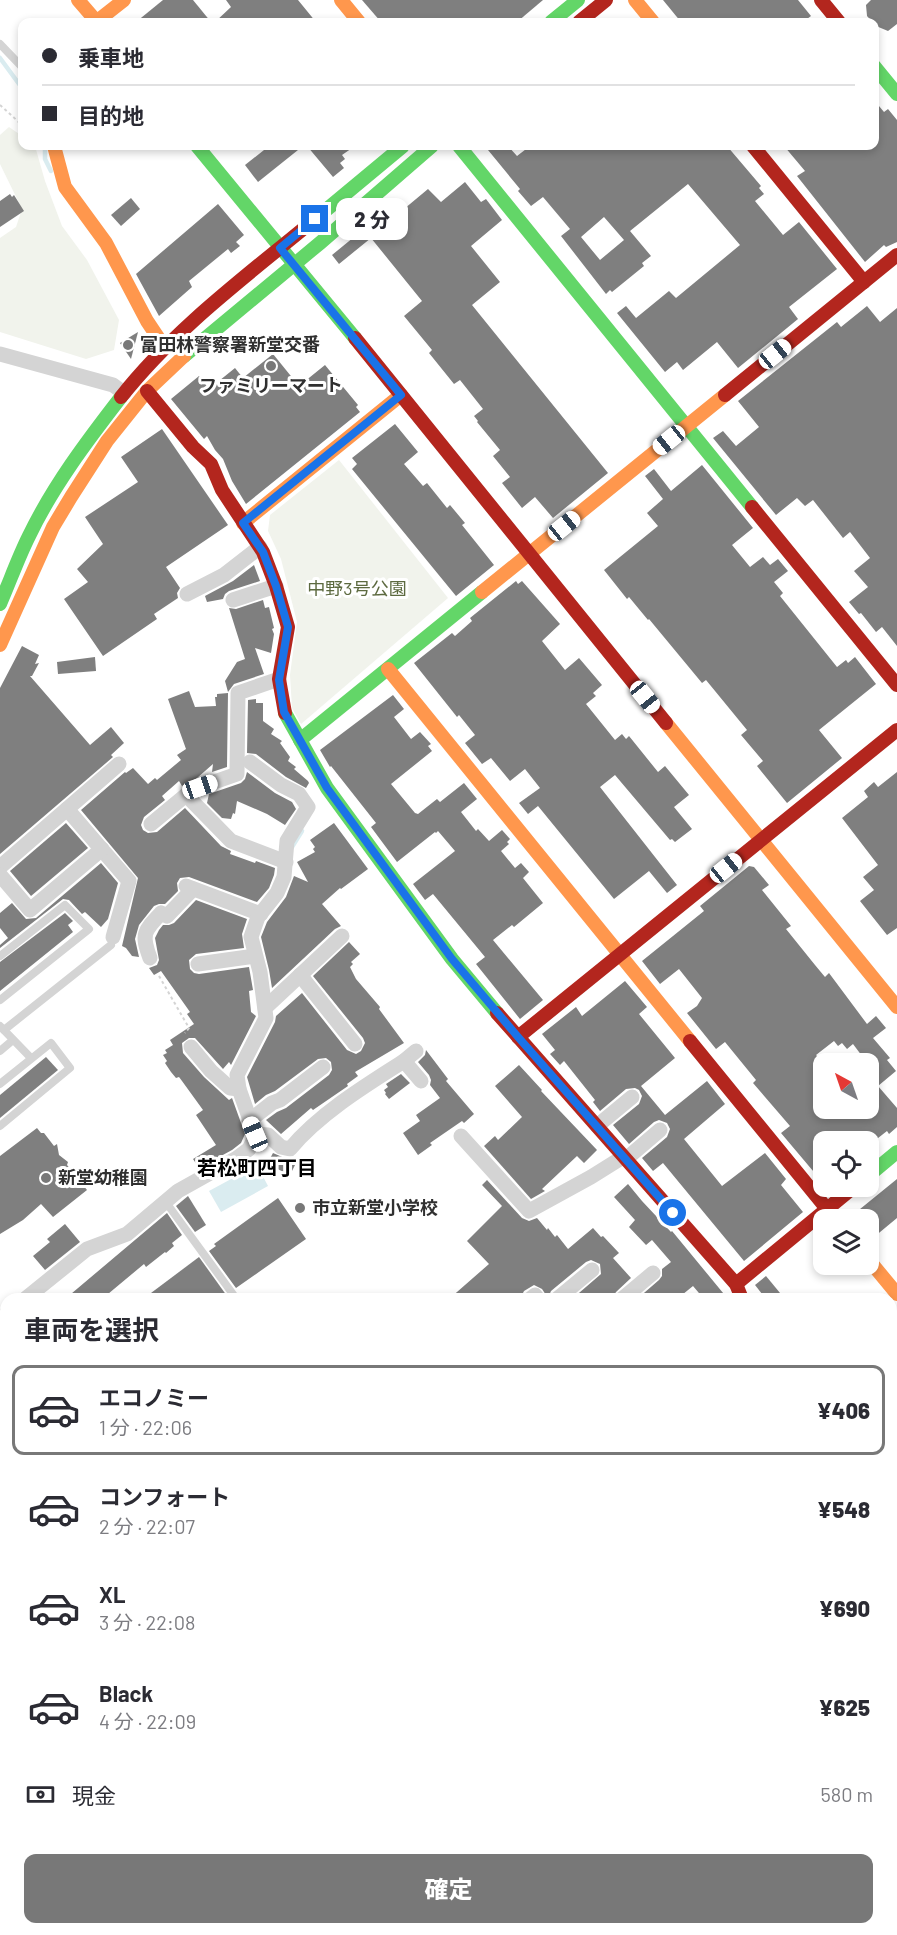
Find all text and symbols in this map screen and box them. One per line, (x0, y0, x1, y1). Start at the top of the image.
text: 乗車地 (78, 44, 144, 70)
text: 目的地 (78, 102, 144, 128)
callout: 2 分 (336, 198, 408, 240)
route end (301, 205, 328, 232)
text: 2 分 (354, 207, 390, 231)
place label: 富田林警察署新堂交番 (140, 333, 320, 355)
car (755, 336, 795, 372)
marker: 富田林警察署新堂交番 (121, 338, 135, 352)
marker: ファミリーマート (264, 359, 278, 373)
place label: ファミリーマート (199, 374, 343, 396)
car (649, 422, 689, 458)
car (544, 508, 584, 544)
park label: 中野3号公園 (307, 577, 407, 599)
car (627, 677, 663, 717)
car (180, 773, 220, 801)
car (706, 850, 746, 886)
north arrow (813, 1053, 879, 1119)
map controls (813, 1053, 879, 1275)
car (240, 1114, 270, 1154)
button: locate (813, 1131, 879, 1197)
district label: 若松町四丁目 (197, 1155, 317, 1179)
place label: 新堂幼稚園 (58, 1166, 148, 1188)
marker: 新堂幼稚園 (39, 1171, 53, 1185)
place label: 市立新堂小学校 (312, 1196, 438, 1218)
route start (659, 1199, 686, 1226)
marker: 市立新堂小学校 (293, 1201, 307, 1215)
button: layers (813, 1209, 879, 1275)
text: 車両を選択 (24, 1313, 159, 1345)
icon: car (27, 1383, 81, 1437)
text: エコノミー (99, 1384, 209, 1410)
text: ¥406 (817, 1397, 870, 1423)
text: 1 分 · 22:06 (99, 1415, 192, 1439)
icon: car (27, 1482, 81, 1536)
text: コンフォート (99, 1483, 230, 1509)
text: ¥548 (817, 1496, 870, 1522)
text: 2 分 · 22:07 (99, 1514, 195, 1538)
icon: car (27, 1581, 81, 1635)
text: XL (99, 1581, 125, 1607)
text: ¥690 (819, 1595, 870, 1621)
text: 3 分 · 22:08 (99, 1610, 195, 1634)
icon: car (27, 1680, 81, 1734)
text: Black (99, 1680, 153, 1706)
text: ¥625 (818, 1694, 870, 1720)
text: 4 分 · 22:09 (99, 1709, 196, 1733)
icon: cash (24, 1778, 57, 1811)
text: 現金 (72, 1782, 116, 1808)
text: 580 m (820, 1782, 873, 1806)
button: 確定 (24, 1854, 873, 1923)

